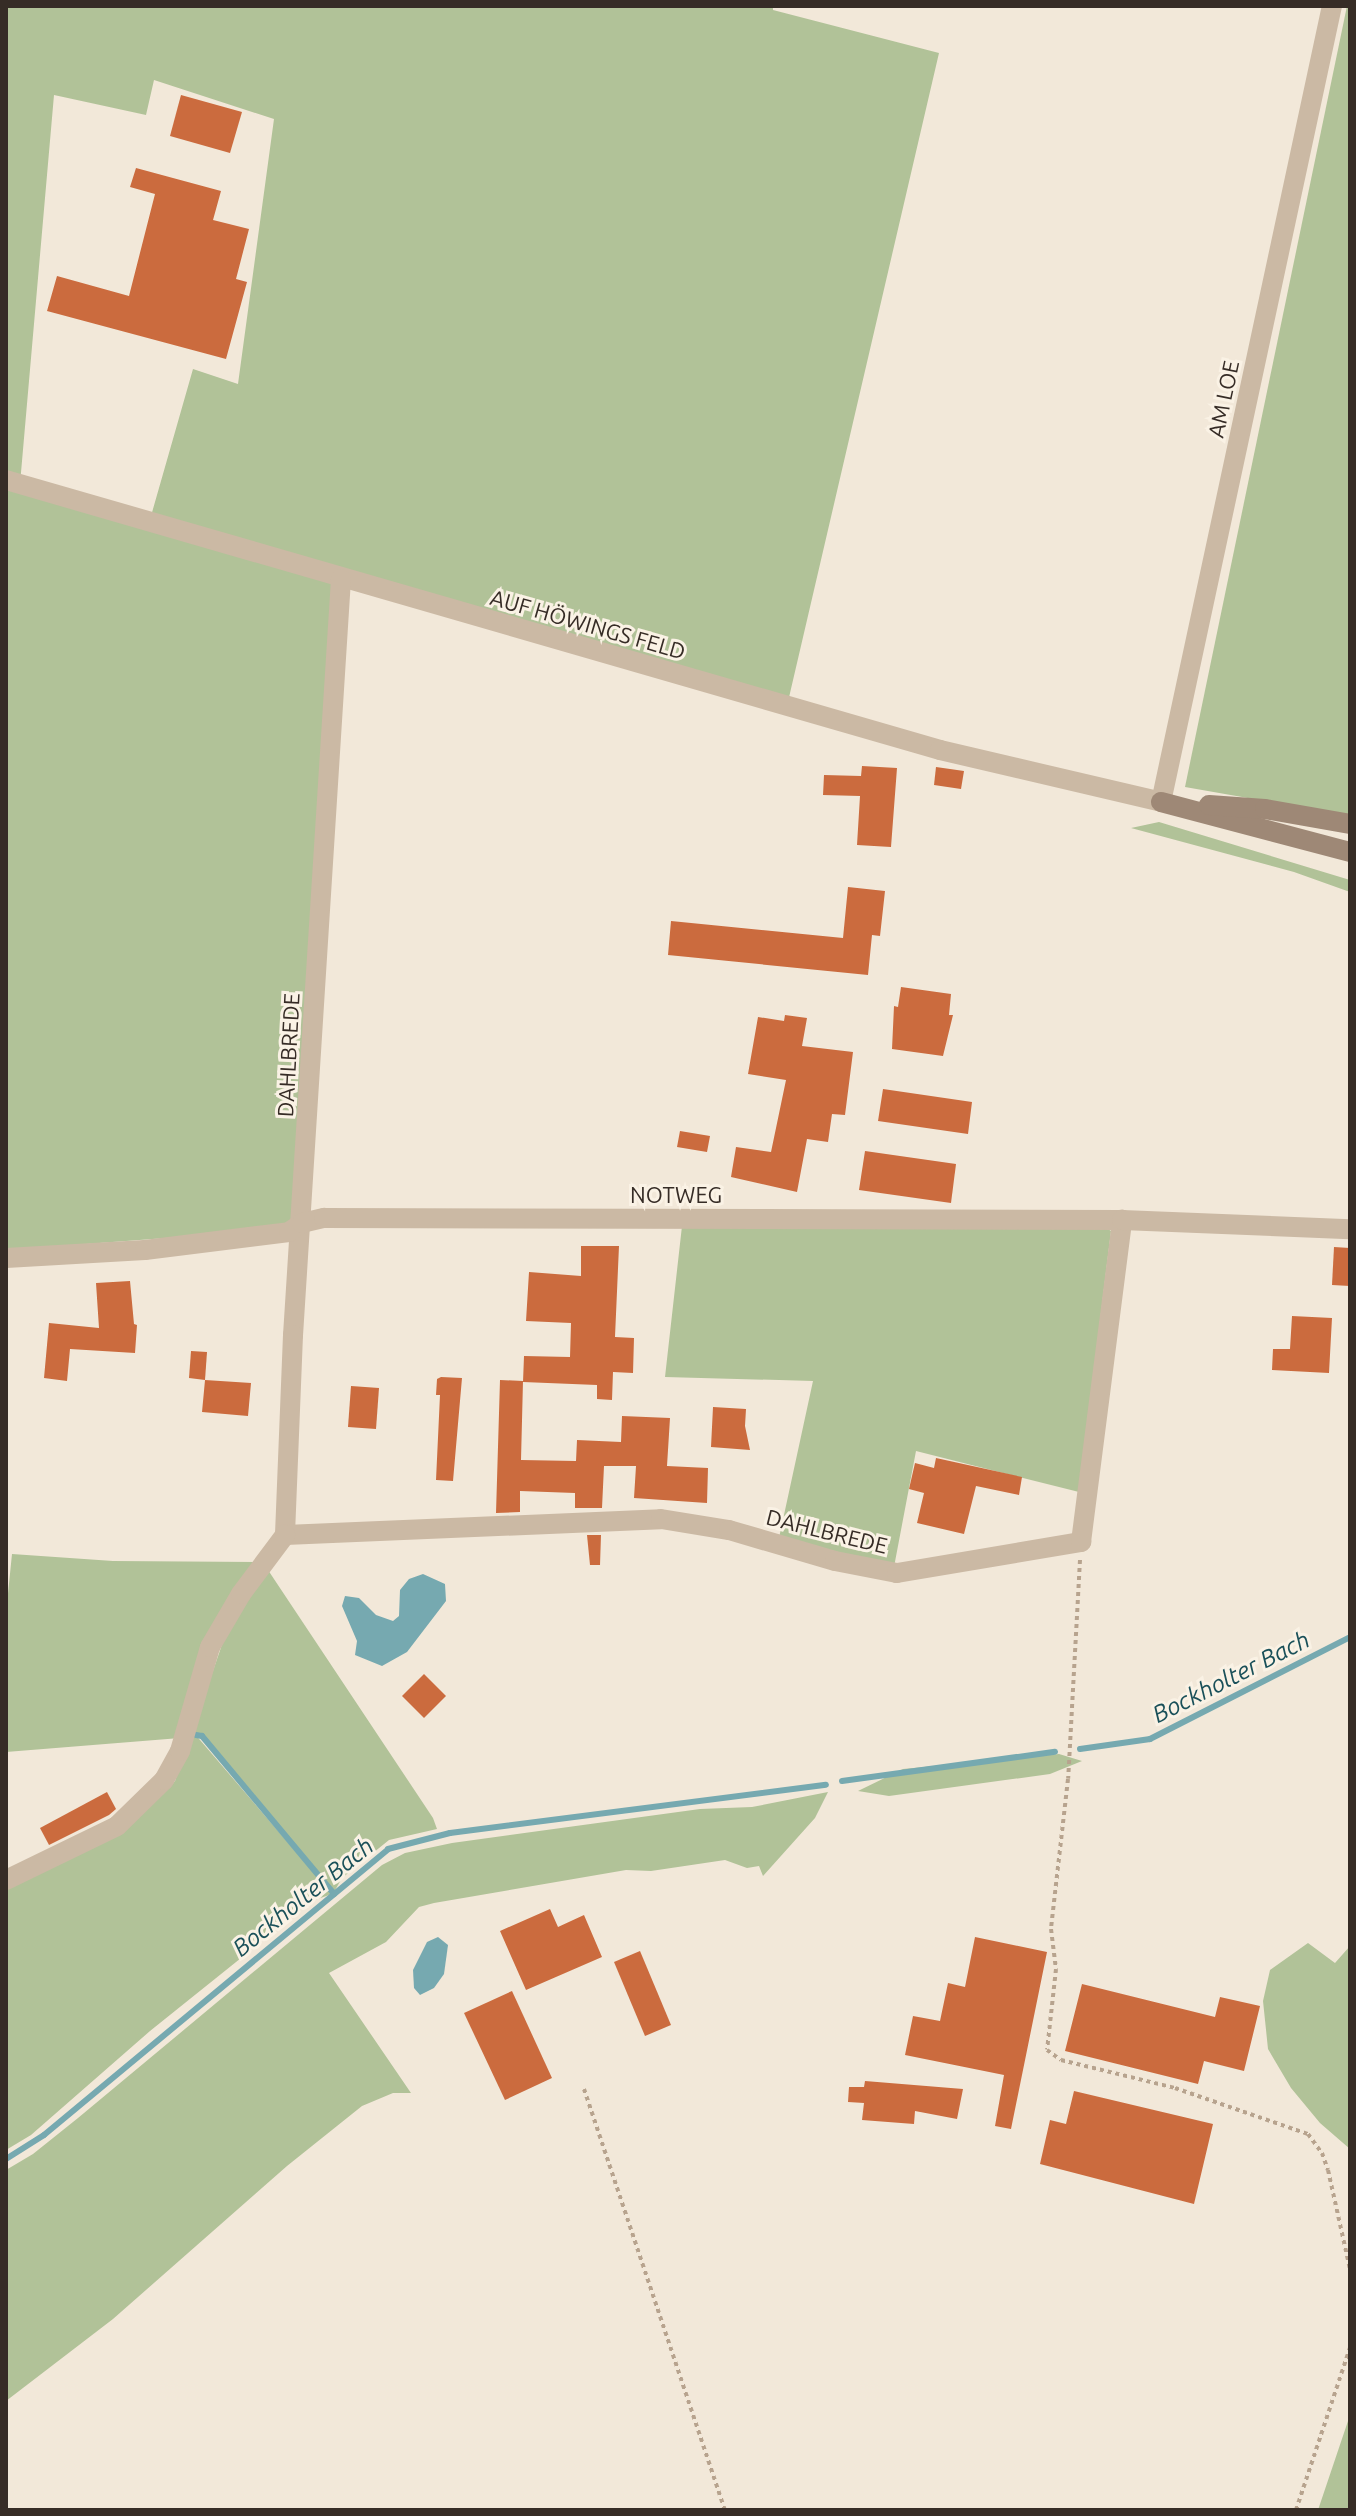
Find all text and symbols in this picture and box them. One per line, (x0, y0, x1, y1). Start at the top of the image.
street label: AM LOE (1202, 358, 1244, 440)
street label: AUF HÖWINGS FELD (487, 584, 689, 664)
street label: DAHLBREDE (272, 992, 304, 1118)
street label: NOTWEG (630, 1182, 722, 1208)
street label: DAHLBREDE (764, 1503, 890, 1559)
water label: Bockholter Bach (1147, 1625, 1315, 1729)
water label: Bockholter Bach (227, 1831, 379, 1963)

